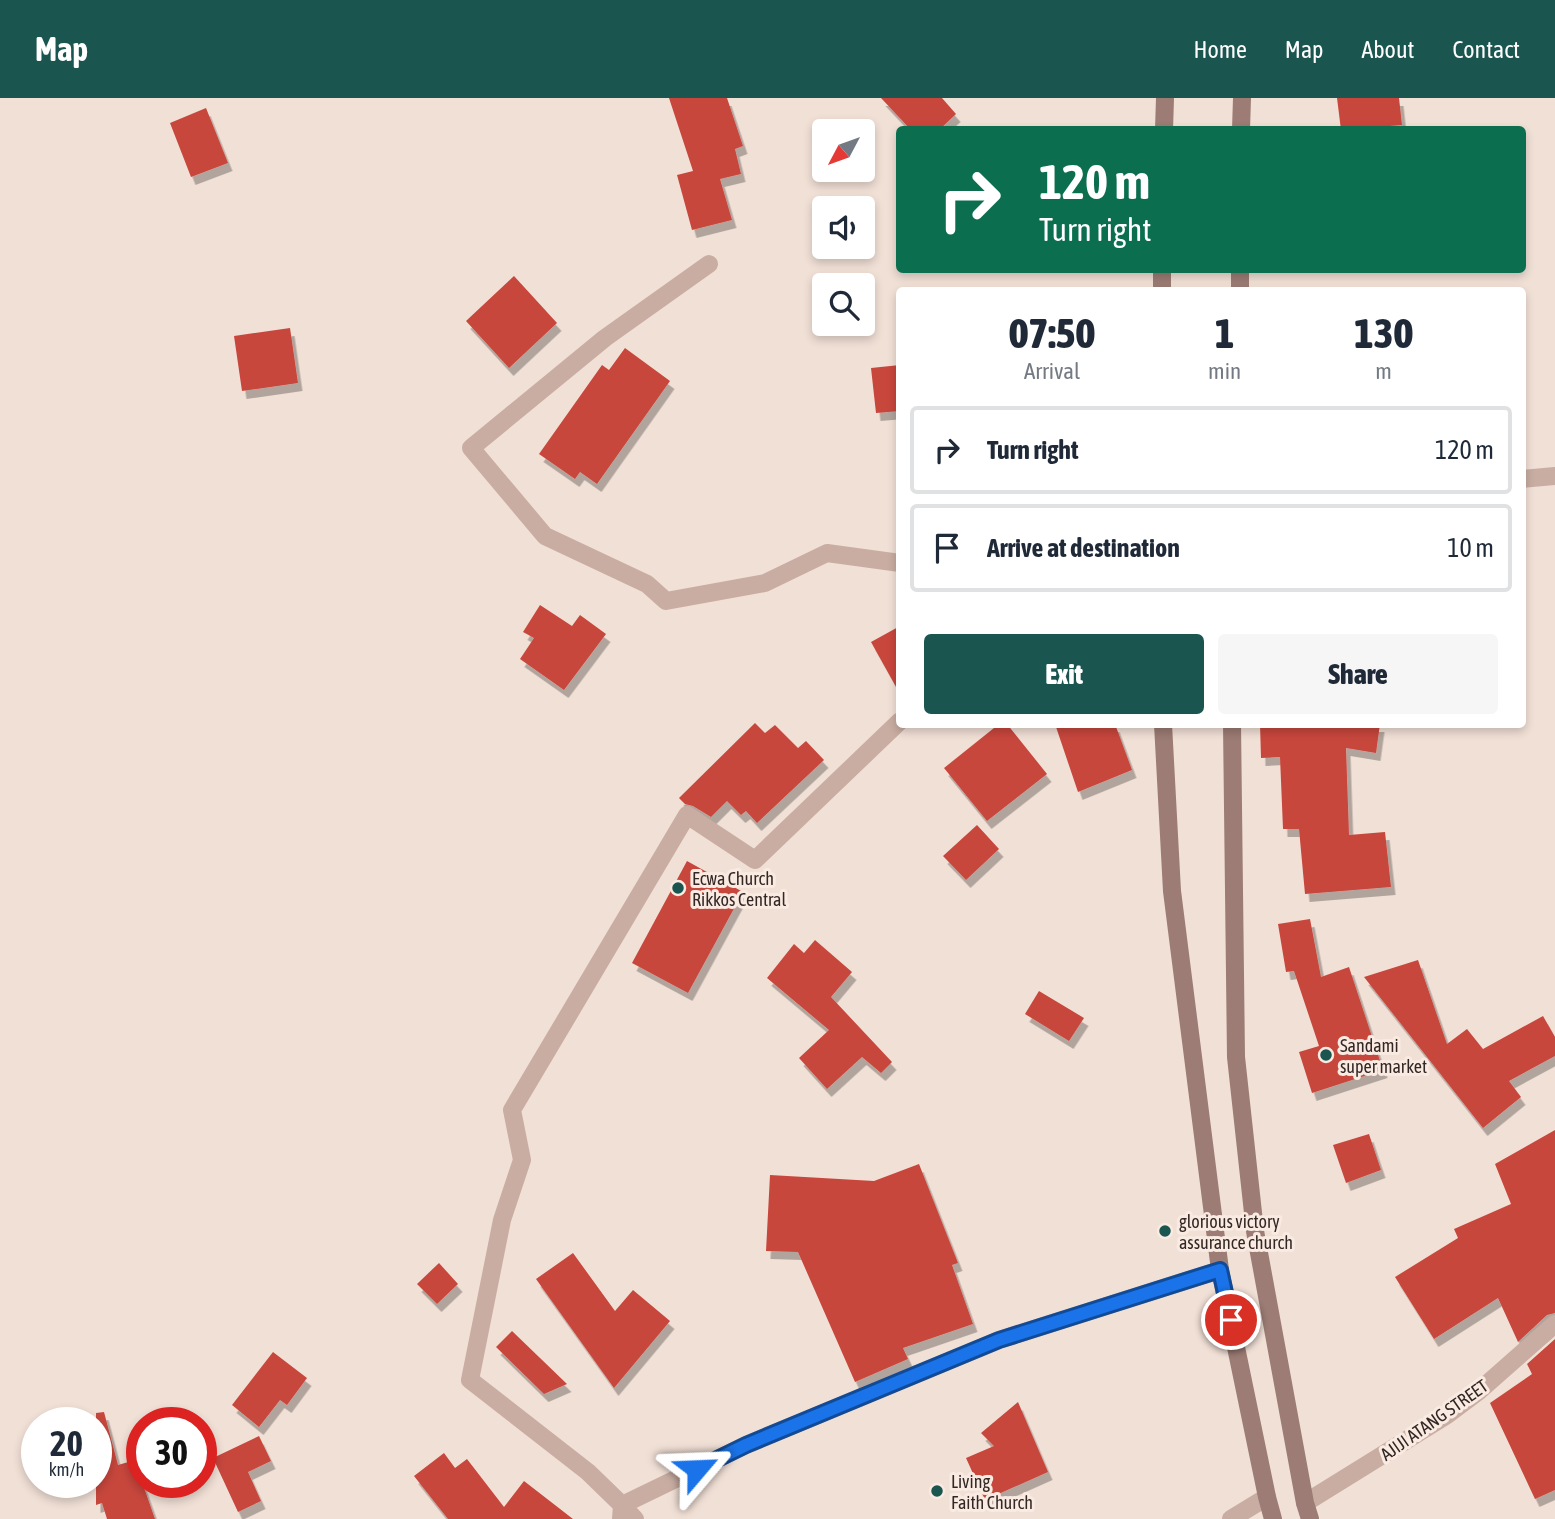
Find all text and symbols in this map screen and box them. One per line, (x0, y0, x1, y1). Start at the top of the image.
text: Map (35, 30, 88, 68)
text: Home (1193, 36, 1247, 63)
text: Map (1285, 36, 1323, 63)
text: About (1361, 36, 1414, 63)
text: Contact (1452, 36, 1520, 63)
north arrow (812, 119, 875, 182)
map controls (812, 119, 875, 336)
text: 120 m (1039, 153, 1150, 209)
icon: right (924, 154, 1015, 245)
button: sound (812, 196, 875, 259)
text: Turn right (1039, 211, 1152, 248)
button: search (812, 273, 875, 336)
text: 07:50 (1009, 309, 1095, 357)
text: 1 (1215, 309, 1234, 357)
text: 130 (1354, 309, 1413, 357)
text: Arrival (1024, 358, 1080, 384)
text: min (1208, 358, 1241, 384)
text: m (1375, 358, 1392, 384)
icon: right (928, 431, 966, 469)
text: Turn right (987, 435, 1078, 465)
text: 120 m (1435, 435, 1494, 465)
icon: arrive (928, 529, 966, 567)
text: Arrive at destination (987, 533, 1180, 563)
text: 10 m (1447, 533, 1494, 563)
button: Exit (924, 634, 1204, 714)
button: Share (1218, 634, 1498, 714)
place label: Ecwa Church Rikkos Central (692, 868, 786, 910)
marker: Ecwa Church Rikkos Central (670, 880, 686, 896)
place label: Sandami super market (1340, 1035, 1427, 1077)
marker: Sandami super market (1318, 1047, 1334, 1063)
place label: glorious victory assurance church (1179, 1211, 1293, 1253)
marker: glorious victory assurance church (1157, 1223, 1173, 1239)
pin (1201, 1290, 1261, 1350)
icon: arrive (1212, 1301, 1250, 1339)
street label: AJIJI ATANG STREET (1376, 1375, 1492, 1465)
speed limit sign: 30 (126, 1407, 217, 1498)
text: 20 (50, 1423, 83, 1463)
position arrow (660, 1432, 734, 1506)
text: km/h (49, 1459, 84, 1480)
place label: Living Faith Church (951, 1471, 1033, 1513)
marker: Living Faith Church (929, 1483, 945, 1499)

